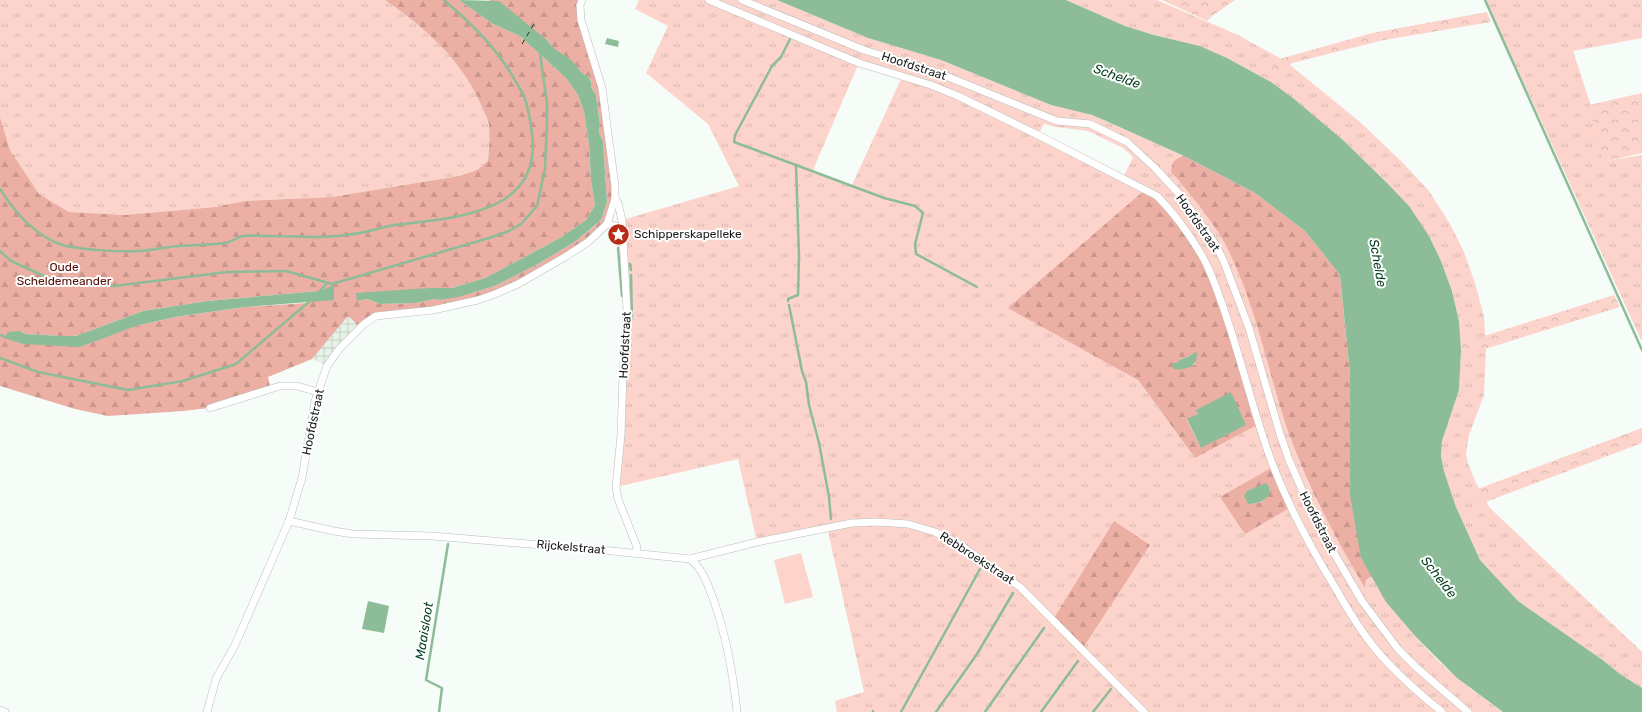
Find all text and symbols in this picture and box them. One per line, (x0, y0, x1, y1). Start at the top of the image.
street label: Hoofdstraat (880, 49, 948, 83)
water label: Schelde (1092, 61, 1142, 91)
street label: Hoofdstraat (1173, 192, 1223, 255)
place icon: Schipperskapelleke (606, 221, 632, 247)
place label: Schipperskapelleke (634, 227, 742, 241)
water label: Schelde (1366, 238, 1390, 288)
park label: Oude Scheldemeander (17, 260, 112, 288)
street label: Hoofdstraat (616, 311, 634, 379)
street label: Hoofdstraat (299, 387, 327, 456)
street label: Hoofdstraat (1297, 489, 1340, 555)
street label: Rebbroekstraat (937, 529, 1017, 587)
street label: Rijckelstraat (536, 537, 606, 557)
water label: Schelde (1418, 553, 1460, 601)
water label: Maaisloot (412, 600, 436, 661)

